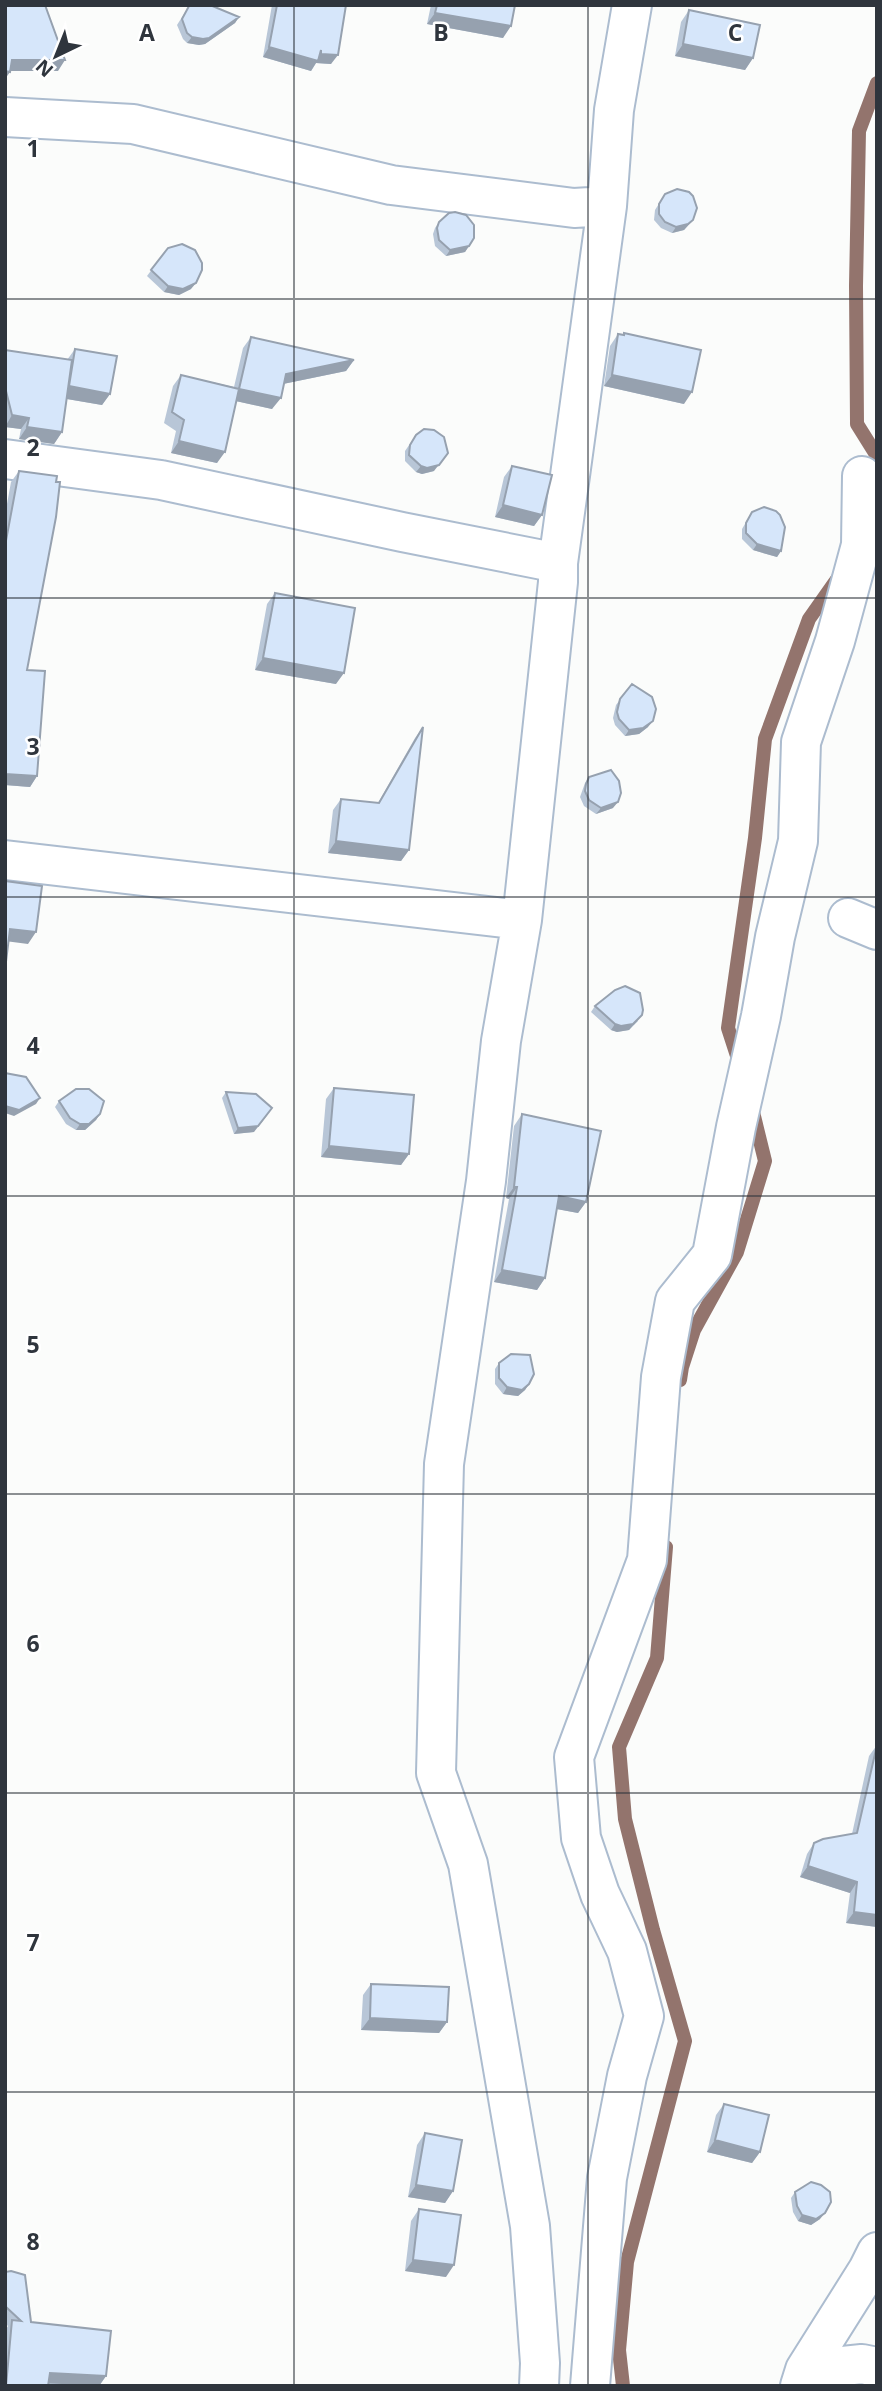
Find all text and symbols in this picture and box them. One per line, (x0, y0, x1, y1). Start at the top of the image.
text: A (139, 16, 155, 48)
text: B (433, 16, 449, 48)
text: C (728, 16, 742, 48)
north arrow (21, 21, 91, 91)
text: N (30, 54, 59, 83)
text: 1 (26, 132, 40, 164)
text: 2 (26, 431, 40, 463)
text: 3 (26, 730, 40, 762)
text: 4 (26, 1029, 40, 1061)
text: 5 (26, 1328, 40, 1360)
text: 6 (26, 1627, 40, 1659)
text: 7 (26, 1926, 40, 1958)
text: 8 (26, 2225, 40, 2257)

